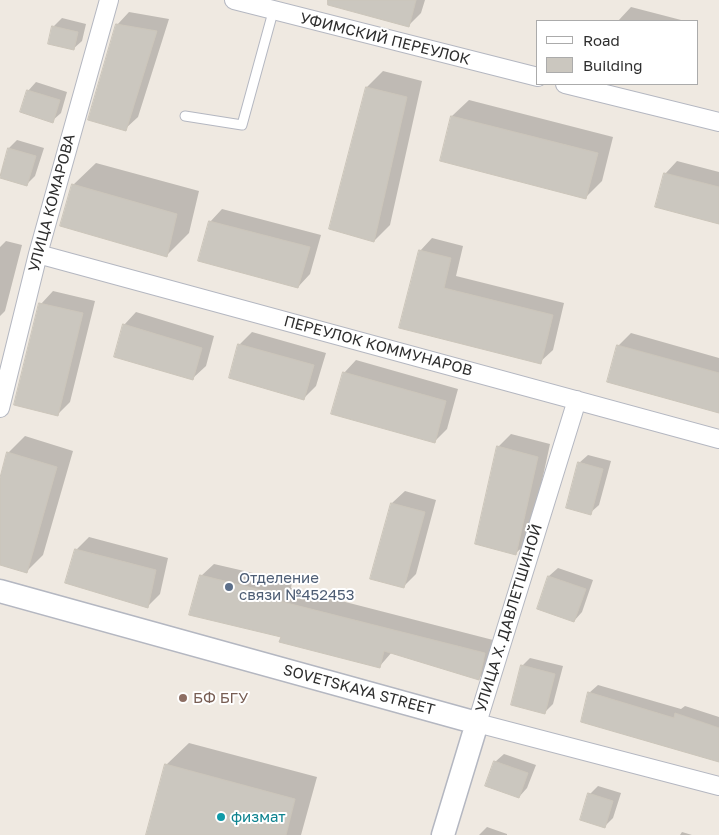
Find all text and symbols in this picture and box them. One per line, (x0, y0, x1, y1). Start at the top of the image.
street label: УФИМСКИЙ ПЕРЕУЛОК (298, 9, 472, 69)
legend (536, 20, 699, 85)
text: Road (583, 31, 620, 49)
text: Building (583, 56, 643, 74)
street label: УЛИЦА КОМАРОВА (25, 132, 79, 274)
street label: ПЕРЕУЛОК КОММУНАРОВ (282, 312, 474, 380)
street label: УЛИЦА Х. ДАВЛЕТШИНОЙ (472, 522, 546, 714)
place label: Отделение связи №452453 (239, 569, 355, 604)
marker: Отделение связи №452453 (223, 581, 235, 593)
street label: SOVETSKAYA STREET (281, 661, 437, 719)
place label: БФ БГУ (193, 689, 248, 707)
marker: БФ БГУ (177, 692, 189, 704)
place label: физмат (231, 808, 286, 826)
marker: физмат (215, 811, 227, 823)

